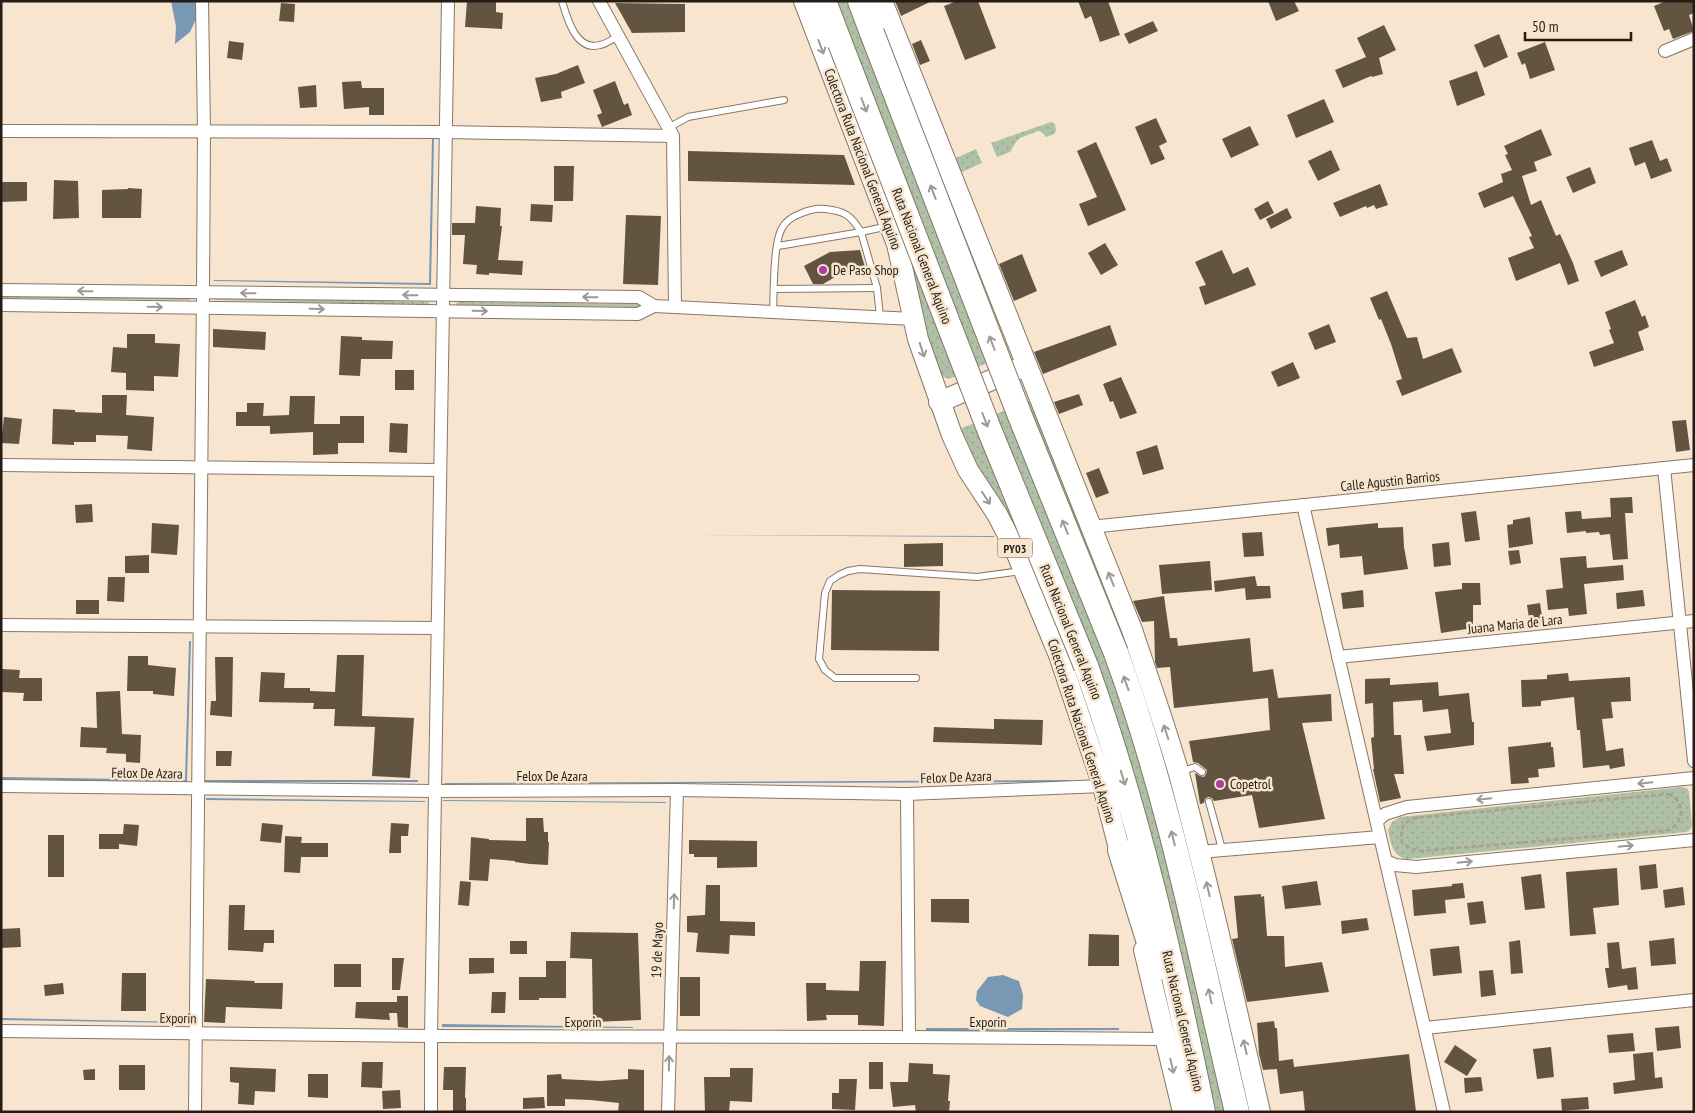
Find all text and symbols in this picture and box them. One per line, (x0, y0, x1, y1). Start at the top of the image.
scale bar (1525, 10, 1631, 42)
text: 50 m (1532, 17, 1558, 36)
one-way arrow (817, 39, 826, 54)
street label: Colectora Ruta Nacional General Aquino (820, 66, 906, 252)
one-way arrow (860, 97, 869, 112)
one-way arrow (928, 185, 938, 200)
street label: Ruta Nacional General Aquino (888, 186, 956, 326)
place label: De Paso Shop (833, 261, 899, 279)
marker: De Paso Shop (817, 264, 829, 276)
one-way arrow (77, 286, 94, 296)
one-way arrow (240, 288, 256, 297)
one-way arrow (402, 290, 418, 300)
one-way arrow (582, 292, 598, 302)
one-way arrow (146, 302, 163, 312)
one-way arrow (309, 304, 325, 314)
one-way arrow (472, 307, 488, 316)
one-way arrow (987, 336, 996, 352)
one-way arrow (917, 341, 927, 357)
one-way arrow (982, 412, 991, 427)
street label: Calle Agustin Barrios (1339, 467, 1441, 495)
one-way arrow (981, 491, 991, 505)
one-way arrow (1059, 520, 1069, 535)
road number: PY03 (998, 538, 1032, 558)
street label: Ruta Nacional General Aquino (1036, 562, 1106, 702)
one-way arrow (1106, 572, 1116, 587)
street label: Juana Maria de Lara (1466, 610, 1563, 638)
street label: Colectora Ruta Nacional General Aquino (1044, 637, 1120, 825)
one-way arrow (1121, 675, 1130, 691)
one-way arrow (1160, 725, 1170, 741)
street label: Felox De Azara (111, 763, 183, 783)
street label: Felox De Azara (516, 767, 588, 785)
street label: Felox De Azara (920, 767, 992, 787)
one-way arrow (1119, 770, 1129, 786)
place label: Copetrol (1230, 775, 1272, 793)
marker: Copetrol (1214, 778, 1226, 790)
one-way arrow (1638, 778, 1654, 788)
one-way arrow (1476, 795, 1492, 804)
one-way arrow (1168, 830, 1177, 846)
one-way arrow (1618, 842, 1634, 851)
one-way arrow (1456, 857, 1472, 867)
one-way arrow (1203, 882, 1212, 898)
one-way arrow (669, 893, 678, 909)
street label: 19 de Mayo (647, 922, 667, 978)
street label: Ruta Nacional General Aquino (1158, 949, 1208, 1093)
one-way arrow (1205, 989, 1214, 1005)
street label: Exporin (159, 1009, 197, 1027)
street label: Exporin (565, 1013, 601, 1031)
street label: Exporin (970, 1013, 1006, 1031)
one-way arrow (1240, 1040, 1249, 1056)
one-way arrow (664, 1055, 674, 1072)
one-way arrow (1168, 1058, 1177, 1074)

